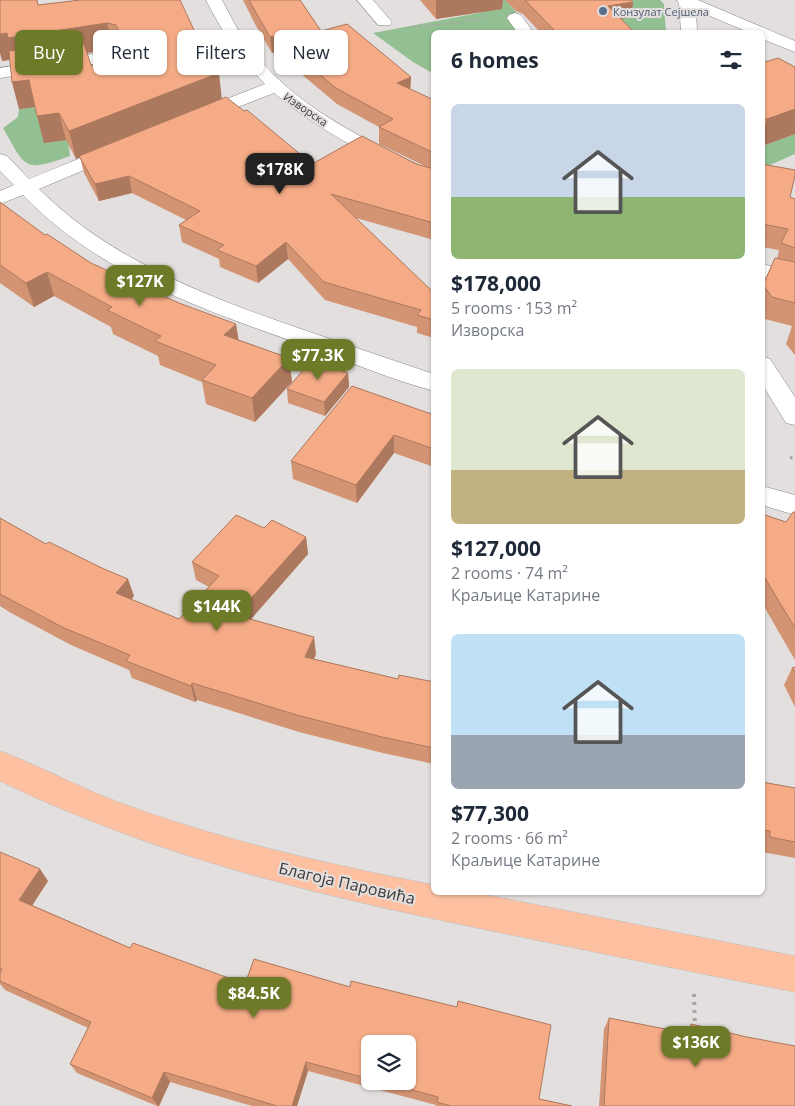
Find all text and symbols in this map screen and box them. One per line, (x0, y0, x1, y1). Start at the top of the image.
place label: Конзулат Сејшела (613, 4, 709, 19)
marker: Конзулат Сејшела (597, 5, 609, 17)
chip: Buy (15, 30, 83, 75)
chip: Rent (93, 30, 167, 75)
chip: Filters (177, 30, 264, 75)
chip: New (274, 30, 348, 75)
text: 6 homes (451, 46, 539, 74)
icon: filters (717, 46, 745, 74)
street label: Изворска (281, 89, 331, 129)
icon: home (553, 137, 643, 227)
pin: $178K (245, 152, 315, 195)
text: $178K (256, 158, 304, 180)
pin: $127K (105, 264, 175, 307)
text: $178,000 (451, 269, 541, 297)
text: $127K (116, 270, 164, 292)
text: 5 rooms · 153 m² (451, 297, 577, 319)
text: Изворска (451, 319, 524, 341)
pin: $77.3K (277, 338, 359, 381)
text: $77.3K (292, 344, 344, 366)
icon: home (553, 402, 643, 492)
text: $127,000 (451, 534, 541, 562)
text: 2 rooms · 74 m² (451, 562, 568, 584)
text: Краљице Катарине (451, 584, 600, 606)
pin: $144K (182, 590, 252, 632)
text: $144K (193, 595, 241, 617)
icon: home (553, 667, 643, 757)
text: $77,300 (451, 799, 529, 827)
text: 2 rooms · 66 m² (451, 827, 568, 849)
text: Краљице Катарине (451, 849, 600, 871)
street label: Благоја Паровића (277, 857, 417, 909)
pin: $84.5K (213, 976, 295, 1019)
text: $84.5K (228, 982, 280, 1004)
pin: $136K (661, 1026, 731, 1068)
text: $136K (672, 1031, 720, 1053)
map controls (361, 1035, 416, 1090)
button: layers (361, 1035, 416, 1090)

